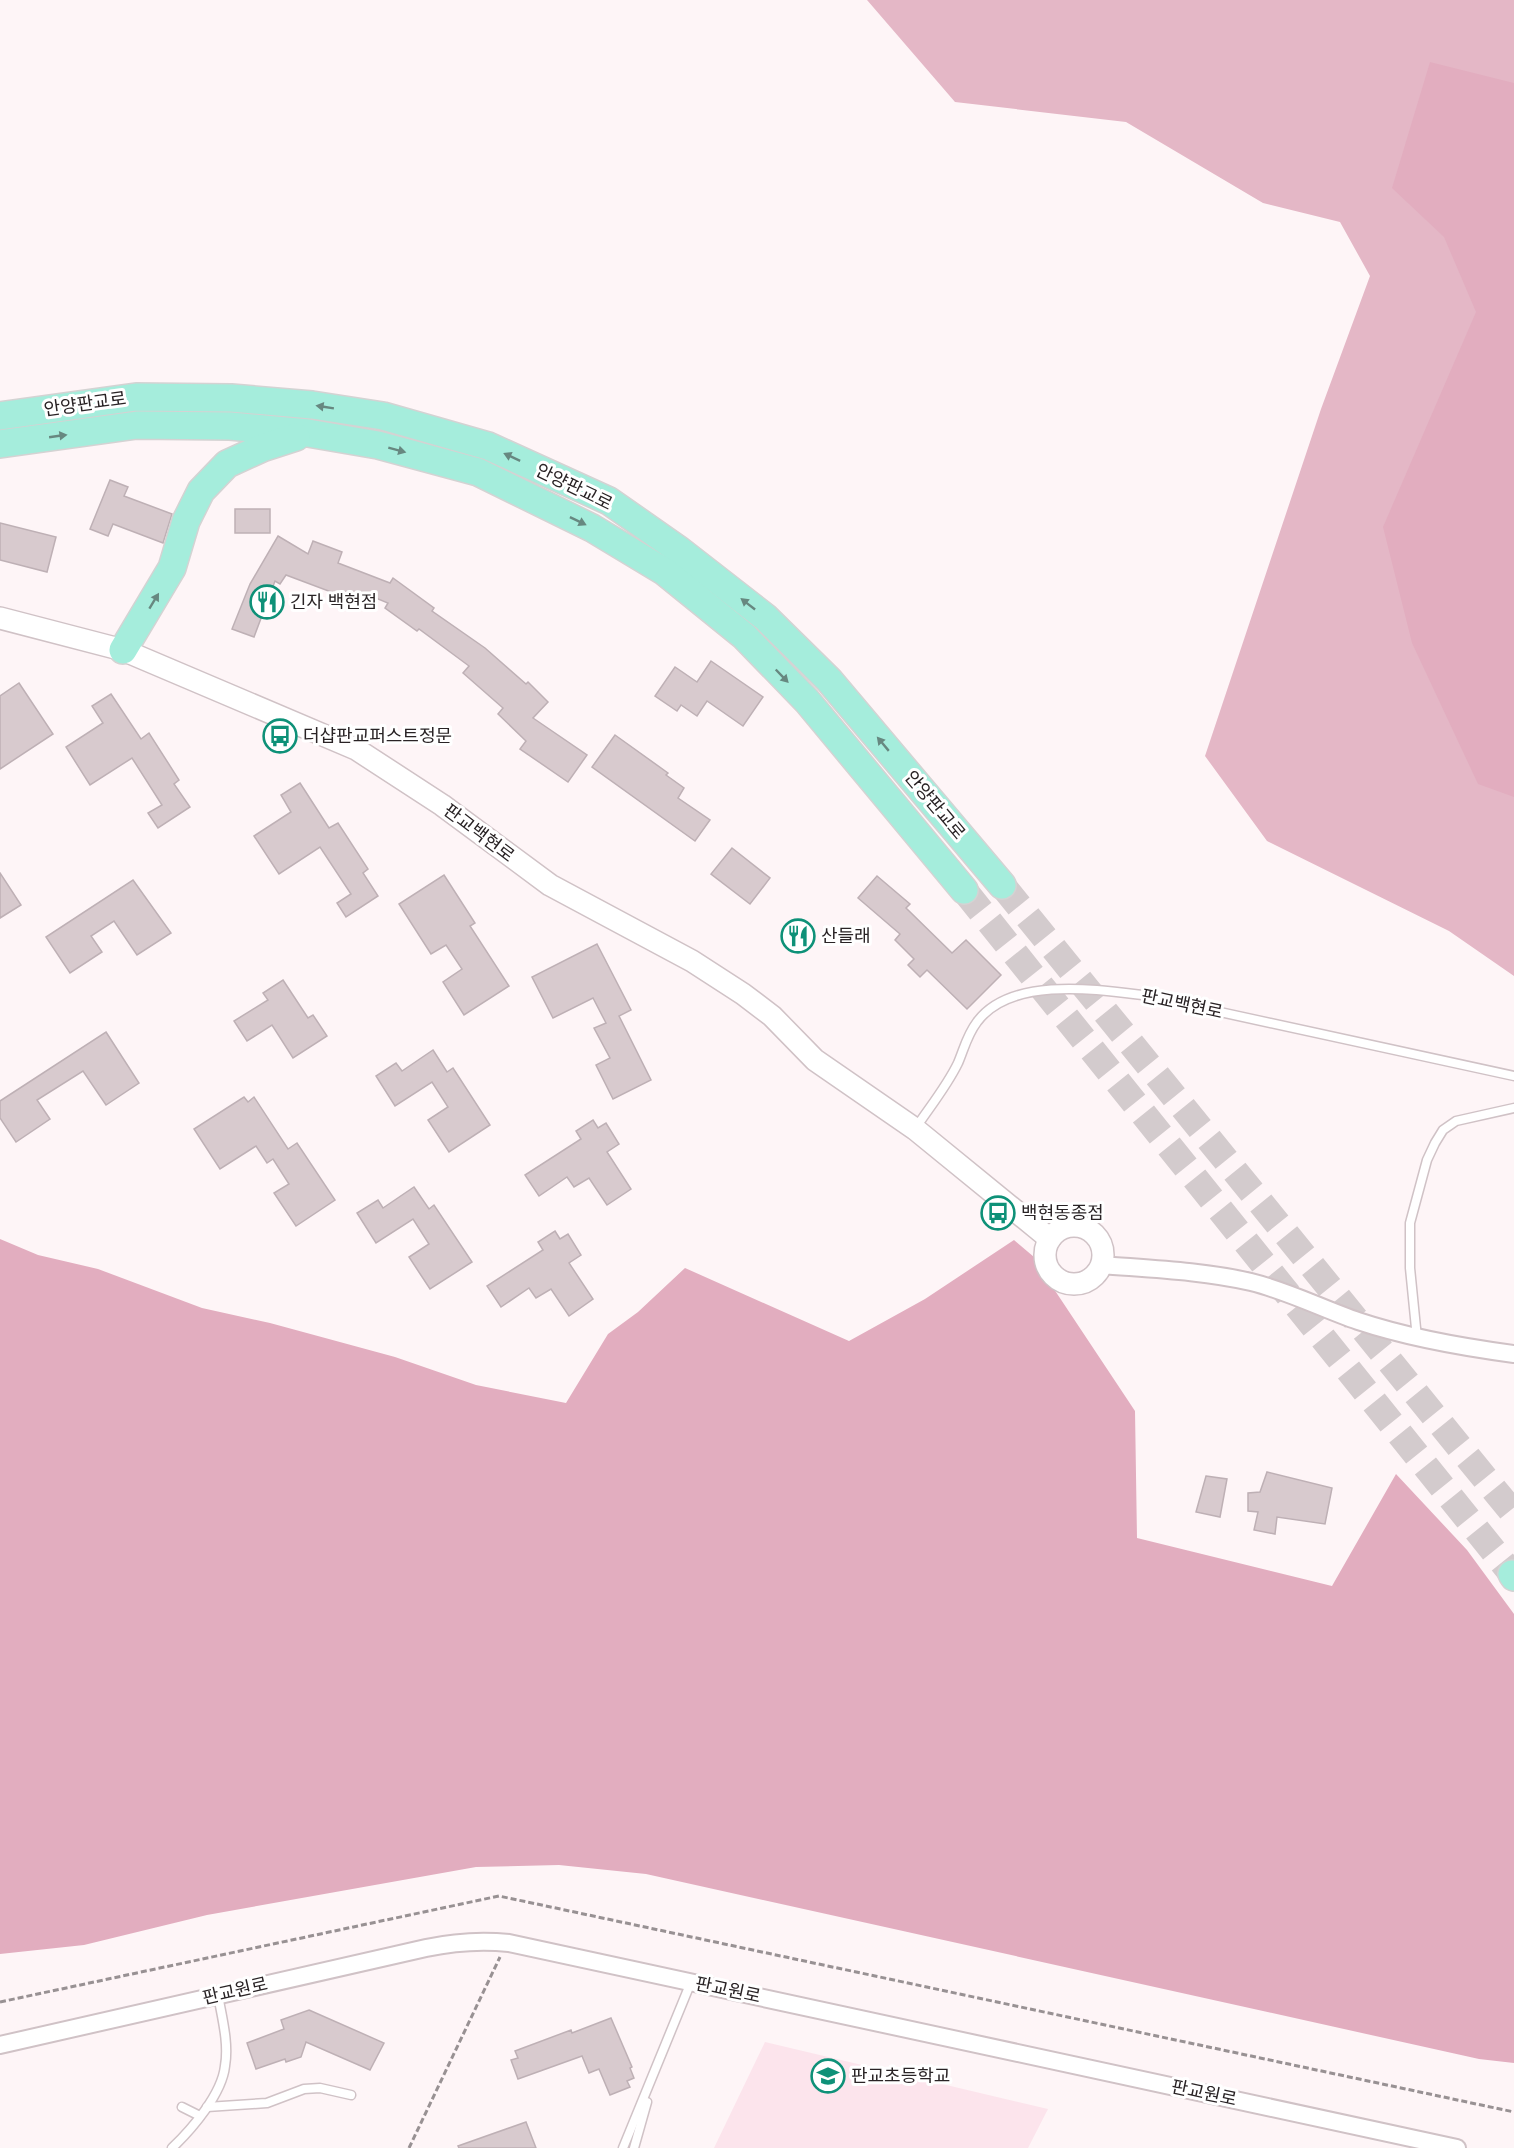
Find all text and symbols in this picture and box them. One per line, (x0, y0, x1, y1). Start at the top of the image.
street label: 안양판교로 (42, 387, 127, 420)
one-way arrow (315, 402, 334, 411)
one-way arrow (49, 431, 68, 441)
one-way arrow (388, 446, 406, 455)
one-way arrow (503, 452, 521, 462)
street label: 안양판교로 (532, 459, 616, 514)
one-way arrow (569, 517, 586, 526)
restaurant icon: 긴자 백현점 (249, 584, 285, 620)
place label: 긴자 백현점 (290, 591, 377, 612)
one-way arrow (148, 593, 159, 609)
one-way arrow (740, 598, 755, 610)
one-way arrow (775, 668, 789, 682)
bus stop icon: 더샵판교퍼스트정문 (262, 718, 298, 754)
place label: 더샵판교퍼스트정문 (303, 725, 452, 746)
one-way arrow (877, 736, 890, 751)
street label: 안양판교로 (901, 766, 970, 843)
street label: 판교백현로 (440, 799, 519, 866)
restaurant icon: 산들래 (780, 918, 816, 954)
place label: 산들래 (821, 925, 871, 946)
street label: 판교백현로 (1139, 985, 1225, 1022)
bus stop icon: 백현동종점 (980, 1195, 1016, 1231)
place label: 백현동종점 (1021, 1202, 1104, 1223)
street label: 판교원로 (694, 1972, 763, 2007)
street label: 판교원로 (200, 1973, 270, 2008)
school or university icon: 판교초등학교 (810, 2058, 846, 2094)
place label: 판교초등학교 (851, 2065, 950, 2086)
street label: 판교원로 (1170, 2075, 1239, 2110)

